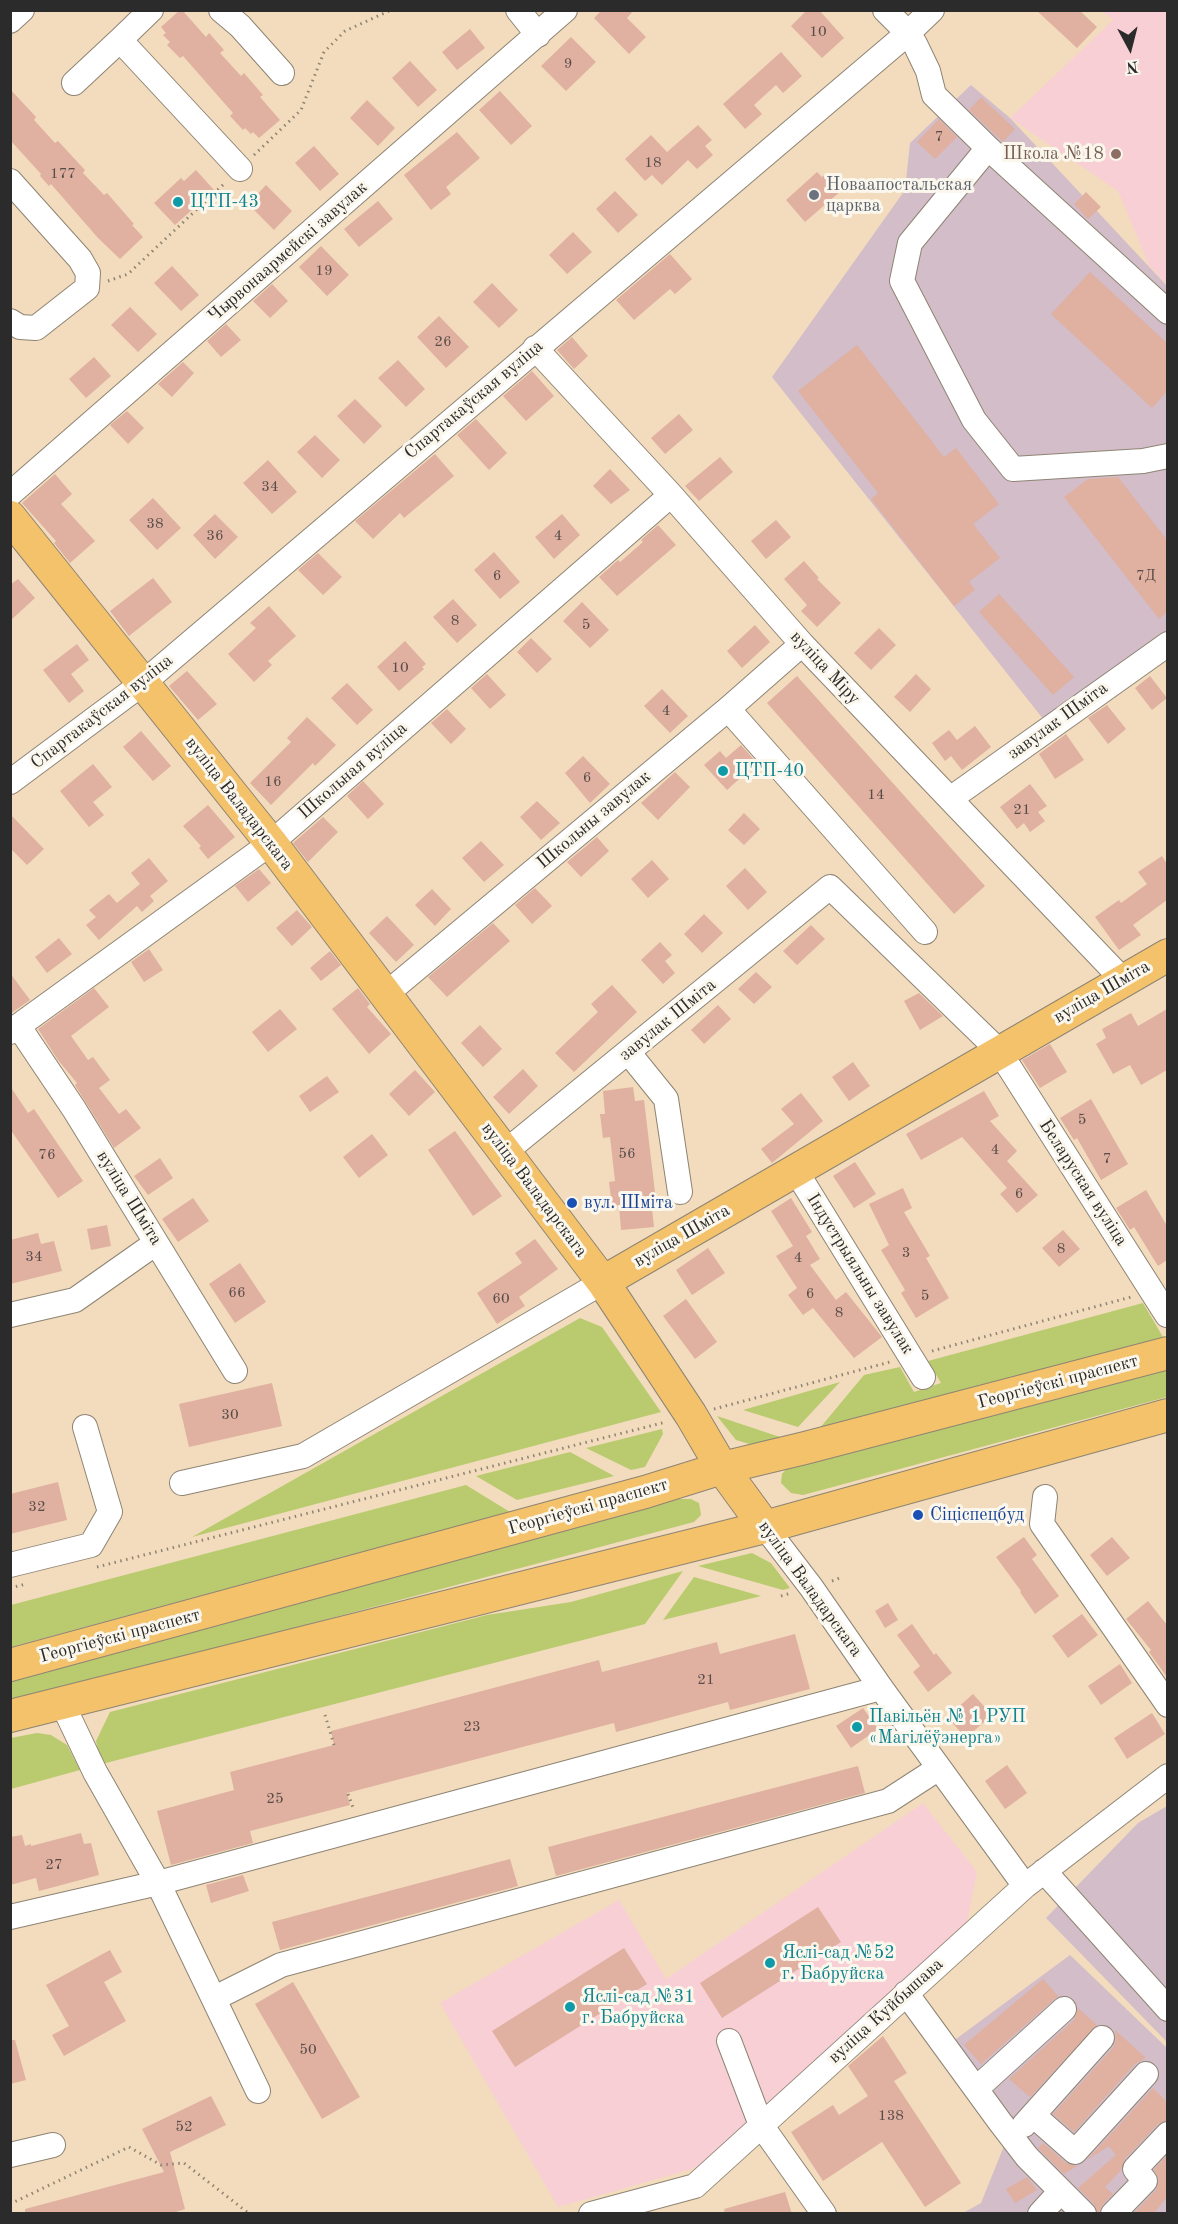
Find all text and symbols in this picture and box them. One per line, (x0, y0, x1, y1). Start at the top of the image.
north arrow (1100, 18, 1160, 78)
house number: 10 (809, 23, 827, 41)
house number: 9 (564, 55, 572, 73)
text: N (1125, 57, 1139, 75)
house number: 7 (935, 128, 943, 146)
place label: Школа №18 (1003, 143, 1104, 165)
marker: Школа №18 (1109, 147, 1123, 161)
house number: 18 (644, 154, 662, 172)
house number: 177 (50, 165, 76, 183)
place label: Новаапостальская царква (826, 174, 972, 216)
street label: Чырвонаармейскі завулак (204, 177, 372, 327)
marker: Новаапостальская царква (807, 188, 821, 202)
place label: ЦТП-43 (190, 191, 259, 213)
marker: ЦТП-43 (171, 195, 185, 209)
house number: 19 (315, 262, 333, 280)
house number: 26 (434, 333, 452, 351)
street label: Спартакаўская вуліца (400, 336, 548, 464)
house number: 34 (261, 478, 279, 496)
house number: 38 (146, 515, 164, 533)
house number: 36 (206, 527, 224, 545)
house number: 4 (554, 527, 562, 545)
house number: 6 (493, 567, 501, 585)
house number: 7Д (1136, 567, 1156, 585)
house number: 8 (451, 612, 459, 630)
house number: 5 (582, 616, 590, 634)
street label: вуліца Міру (785, 627, 865, 709)
street label: Спартакаўская вуліца (27, 650, 177, 774)
house number: 10 (391, 659, 409, 677)
street label: завулак Шміта (1004, 677, 1112, 765)
house number: 4 (662, 702, 670, 720)
street label: Школьная вуліца (294, 718, 412, 824)
street label: вуліца Валадарскага (180, 733, 298, 875)
place label: ЦТП-40 (735, 760, 804, 782)
marker: ЦТП-40 (716, 764, 730, 778)
street label: Школьны завулак (533, 766, 655, 874)
house number: 6 (583, 769, 591, 787)
house number: 16 (264, 773, 282, 791)
house number: 14 (867, 786, 885, 804)
house number: 21 (1013, 801, 1031, 819)
street label: вуліца Шміта (1050, 956, 1154, 1028)
street label: завулак Шміта (615, 974, 721, 1066)
house number: 5 (1078, 1111, 1086, 1129)
street label: Беларуская вуліца (1034, 1116, 1132, 1250)
street label: вуліца Валадарскага (476, 1118, 592, 1262)
house number: 4 (991, 1141, 999, 1159)
house number: 56 (618, 1145, 636, 1163)
house number: 76 (38, 1146, 56, 1164)
street label: вуліца Шміта (91, 1147, 167, 1249)
house number: 7 (1103, 1150, 1111, 1168)
house number: 6 (1015, 1185, 1023, 1203)
street label: Індустрыяльны завулак (802, 1190, 918, 1358)
place label: вул. Шміта (584, 1192, 673, 1214)
marker: вул. Шміта (565, 1196, 579, 1210)
street label: вуліца Шміта (630, 1200, 734, 1272)
house number: 8 (1057, 1240, 1065, 1258)
house number: 3 (902, 1244, 910, 1262)
house number: 34 (25, 1248, 43, 1266)
house number: 4 (794, 1249, 802, 1267)
house number: 66 (228, 1284, 246, 1302)
house number: 6 (806, 1285, 814, 1303)
house number: 5 (921, 1287, 929, 1305)
house number: 60 (492, 1290, 510, 1308)
house number: 8 (835, 1304, 843, 1322)
street label: Георгіеўскі праспект (976, 1350, 1140, 1414)
house number: 30 (221, 1406, 239, 1424)
street label: Георгіеўскі праспект (506, 1474, 670, 1540)
house number: 32 (28, 1498, 46, 1516)
place label: Сіціспецбуд (930, 1504, 1024, 1526)
marker: Сіціспецбуд (911, 1508, 925, 1522)
street label: вуліца Валадарскага (753, 1517, 867, 1661)
street label: Георгіеўскі праспект (38, 1604, 202, 1668)
house number: 21 (697, 1671, 715, 1689)
place label: Павільён № 1 РУП «Магілёўэнерга» (869, 1706, 1026, 1748)
house number: 23 (463, 1718, 481, 1736)
marker: Павільён № 1 РУП «Магілёўэнерга» (850, 1720, 864, 1734)
house number: 25 (266, 1790, 284, 1808)
house number: 27 (45, 1856, 63, 1874)
place label: Яслі-сад №52 г. Бабруйска (782, 1942, 895, 1984)
street label: вуліца Куйбышава (824, 1954, 948, 2068)
marker: Яслі-сад №52 г. Бабруйска (763, 1956, 777, 1970)
place label: Яслі-сад №31 г. Бабруйска (582, 1986, 695, 2028)
marker: Яслі-сад №31 г. Бабруйска (563, 2000, 577, 2014)
house number: 50 (299, 2041, 317, 2059)
house number: 138 (878, 2107, 904, 2125)
house number: 52 (175, 2118, 193, 2136)

